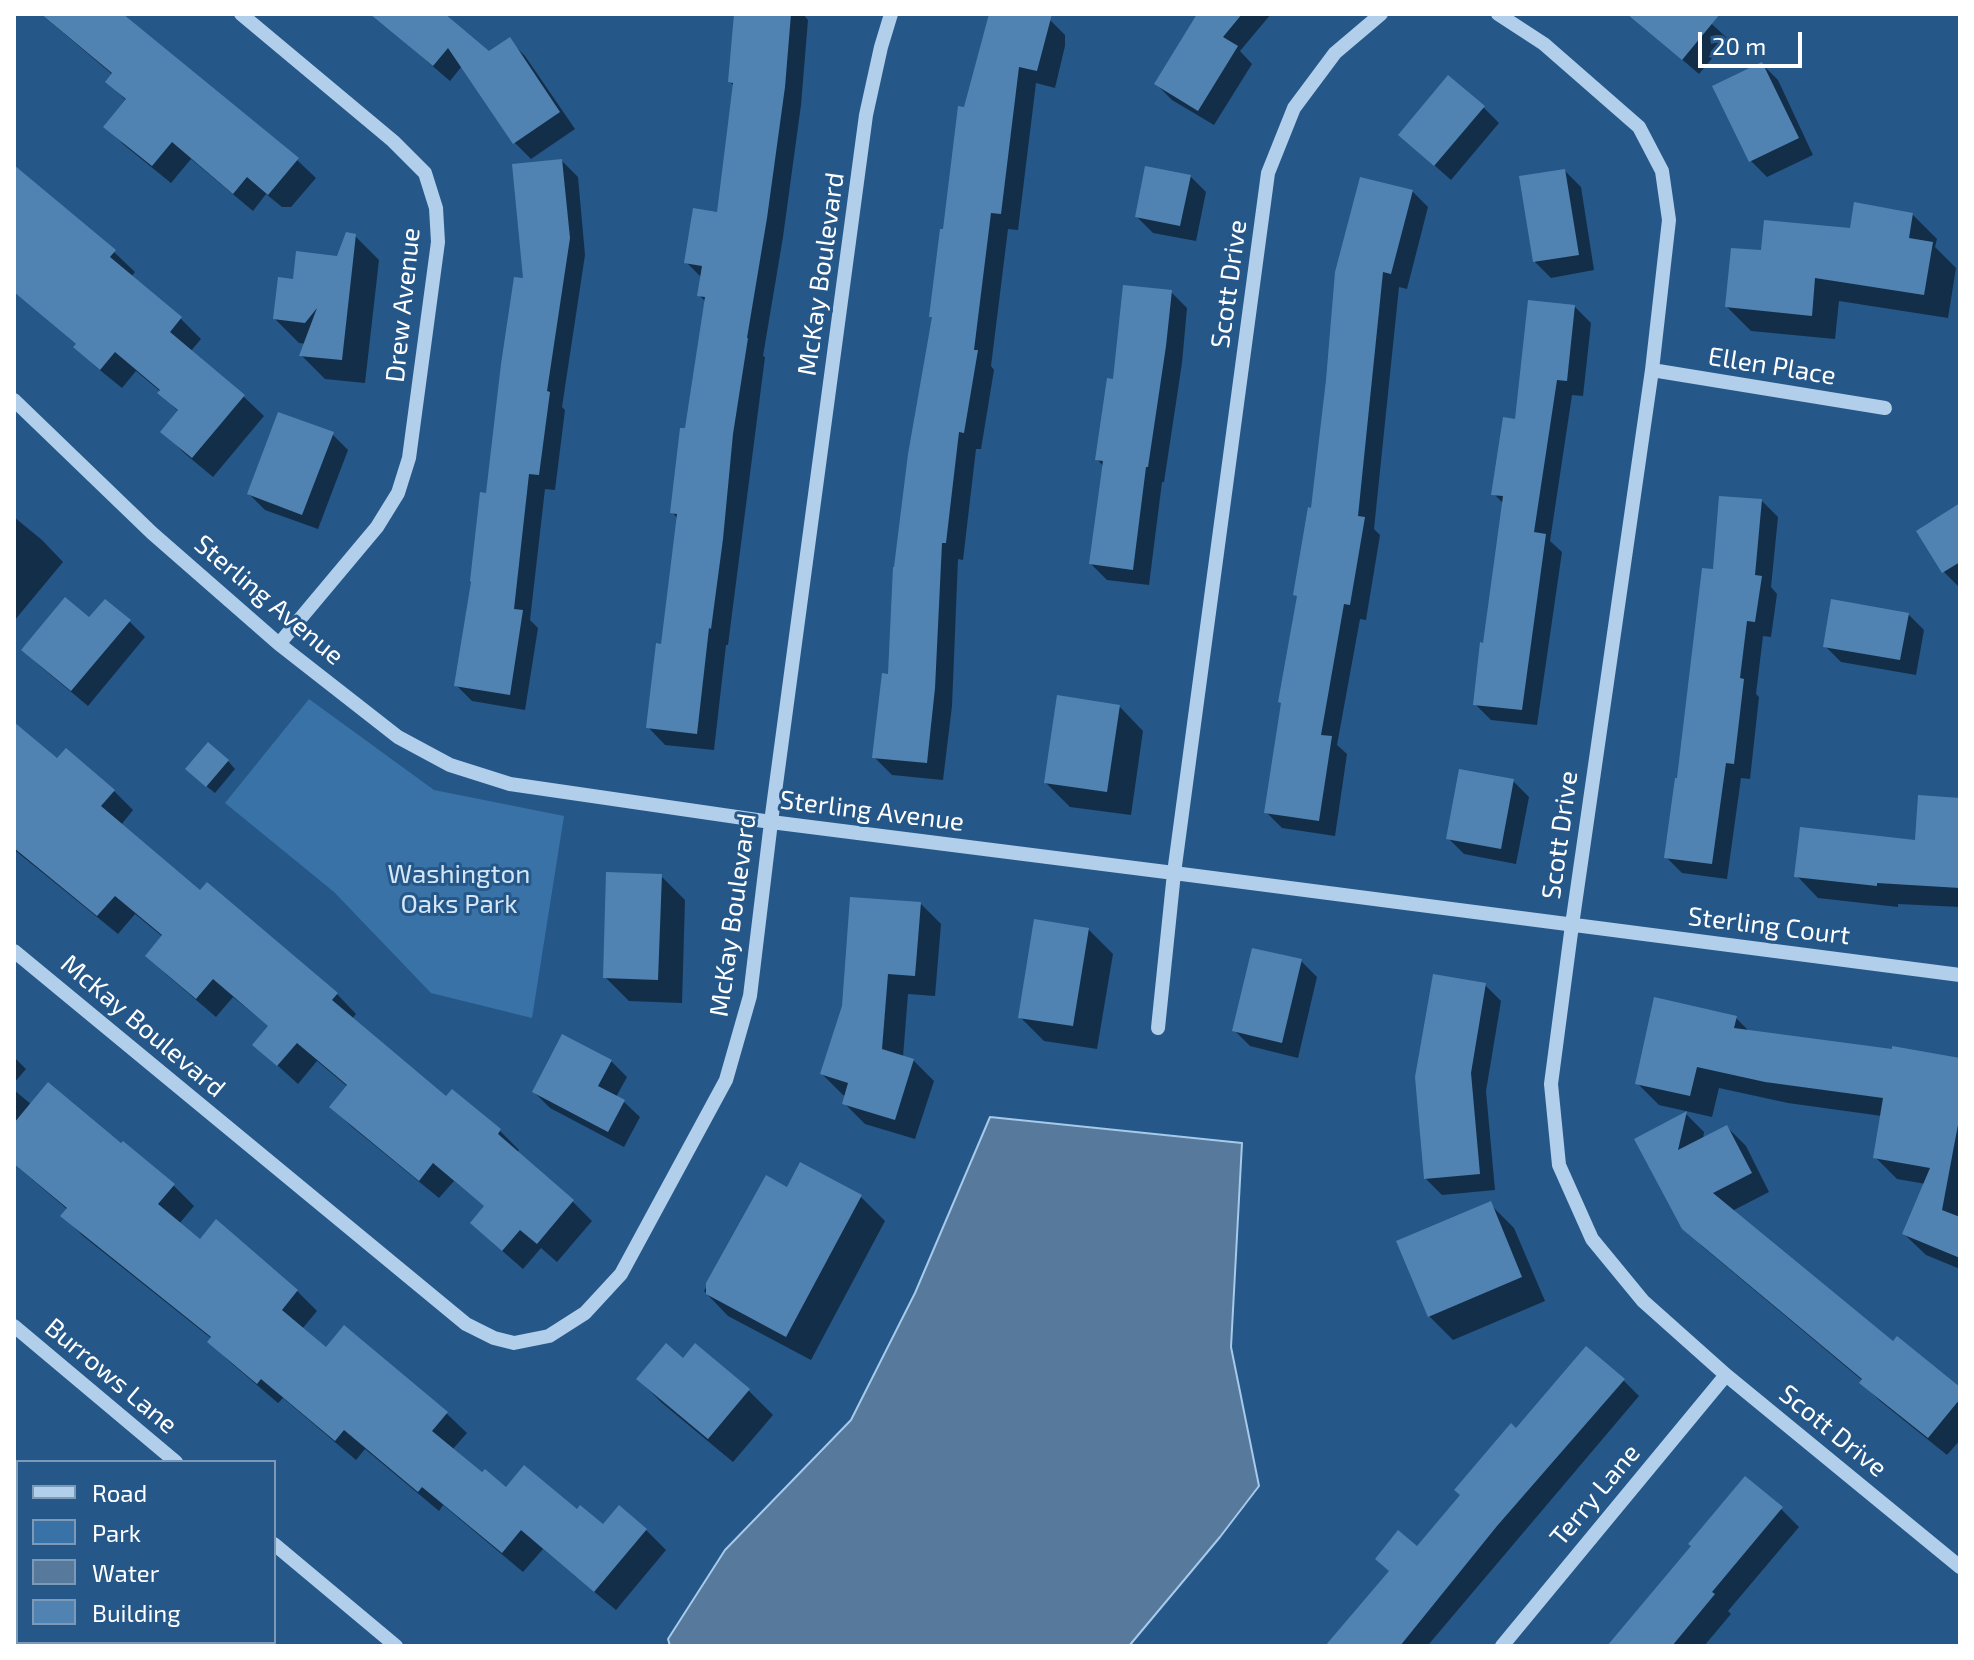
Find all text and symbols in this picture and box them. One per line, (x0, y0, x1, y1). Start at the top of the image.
scale bar (1702, 16, 1806, 66)
text: 20 m (1712, 31, 1766, 60)
street label: McKay Boulevard (791, 170, 851, 378)
street label: Scott Drive (1205, 218, 1253, 350)
street label: Drew Avenue (379, 226, 427, 384)
street label: Ellen Place (1706, 341, 1838, 391)
street label: Sterling Avenue (188, 528, 350, 672)
street label: Scott Drive (1536, 769, 1584, 901)
street label: Sterling Avenue (778, 784, 966, 838)
street label: McKay Boulevard (703, 811, 763, 1019)
park label: Washington Oaks Park (388, 858, 530, 920)
street label: Sterling Court (1686, 901, 1852, 951)
street label: McKay Boulevard (54, 948, 232, 1104)
street label: Burrows Lane (38, 1312, 184, 1440)
street label: Scott Drive (1773, 1378, 1893, 1484)
street label: Terry Lane (1543, 1438, 1647, 1552)
legend (16, 1460, 276, 1644)
text: Road (92, 1478, 147, 1507)
text: Park (92, 1518, 141, 1547)
text: Water (92, 1558, 159, 1587)
text: Building (92, 1598, 181, 1627)

